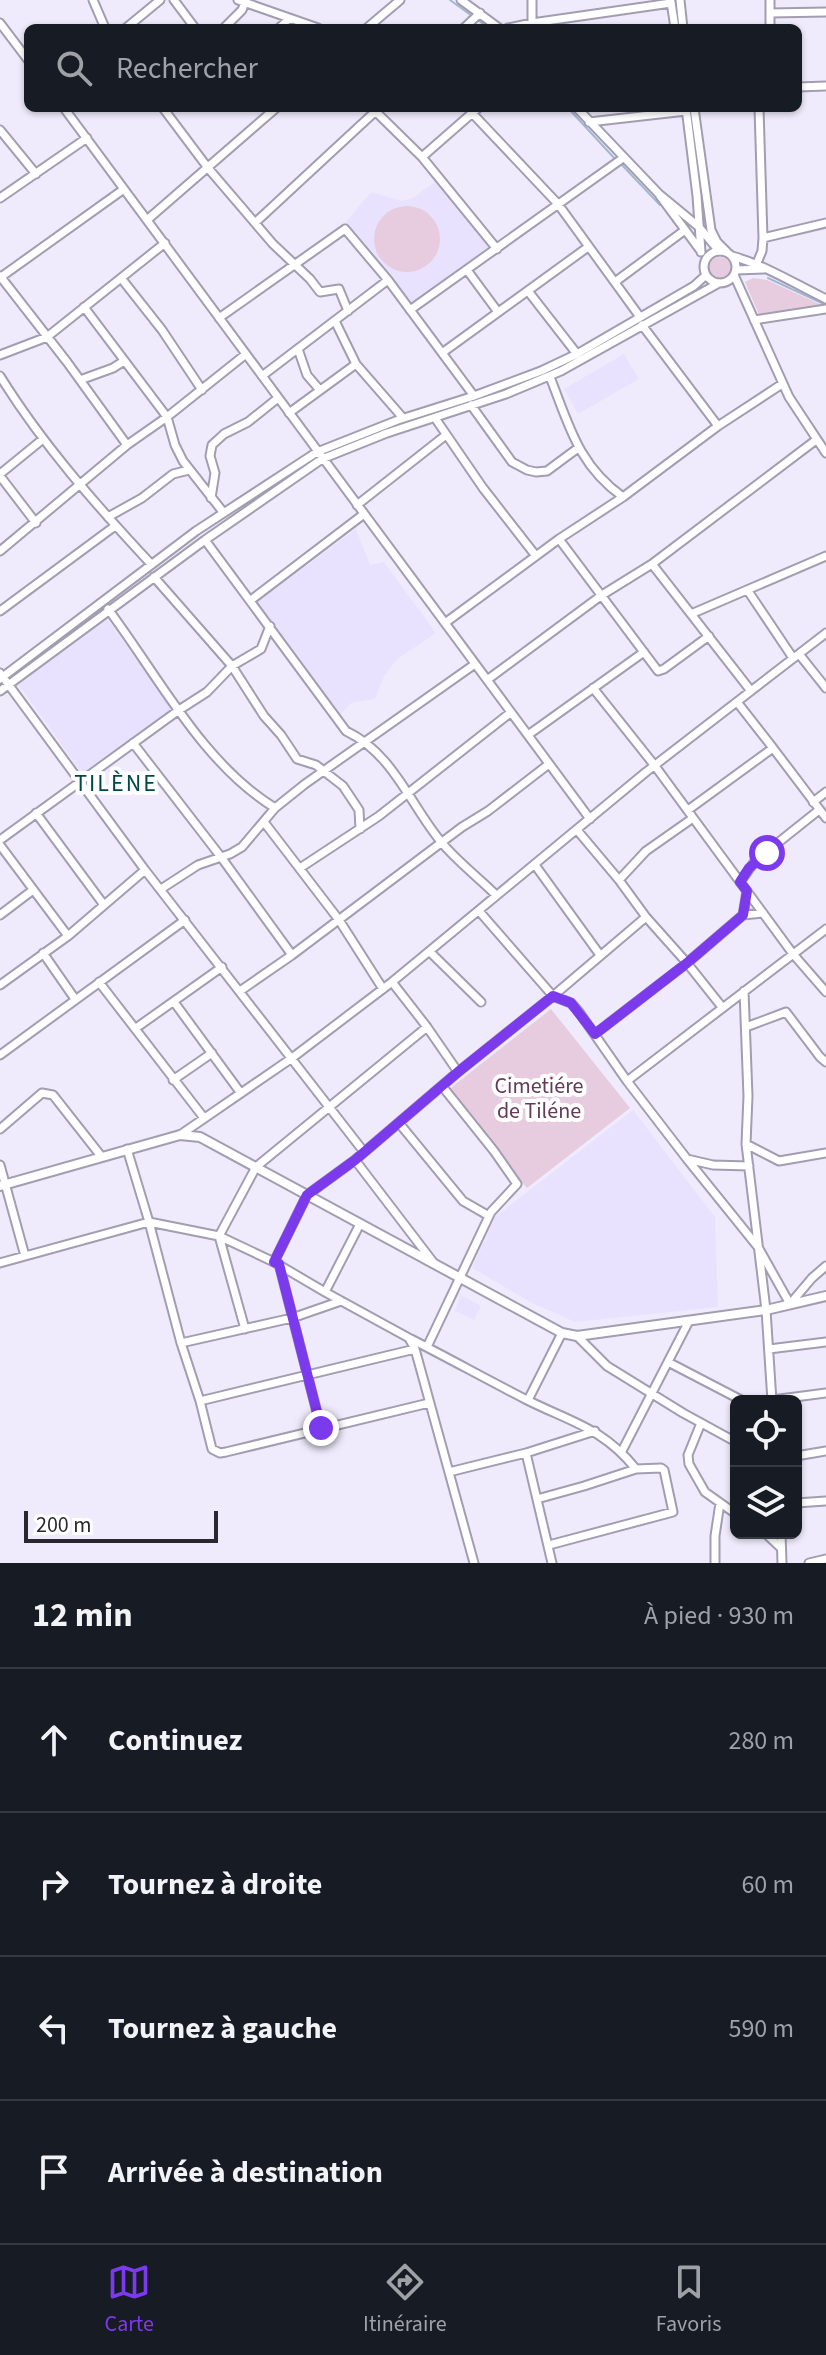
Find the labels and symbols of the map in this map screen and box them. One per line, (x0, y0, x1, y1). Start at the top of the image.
district label: TILÈNE (74, 766, 158, 801)
route start (749, 835, 785, 871)
park label: Cimetiére de Tiléne (495, 1070, 584, 1127)
route end (303, 1410, 339, 1446)
scale bar (24, 1507, 218, 1543)

